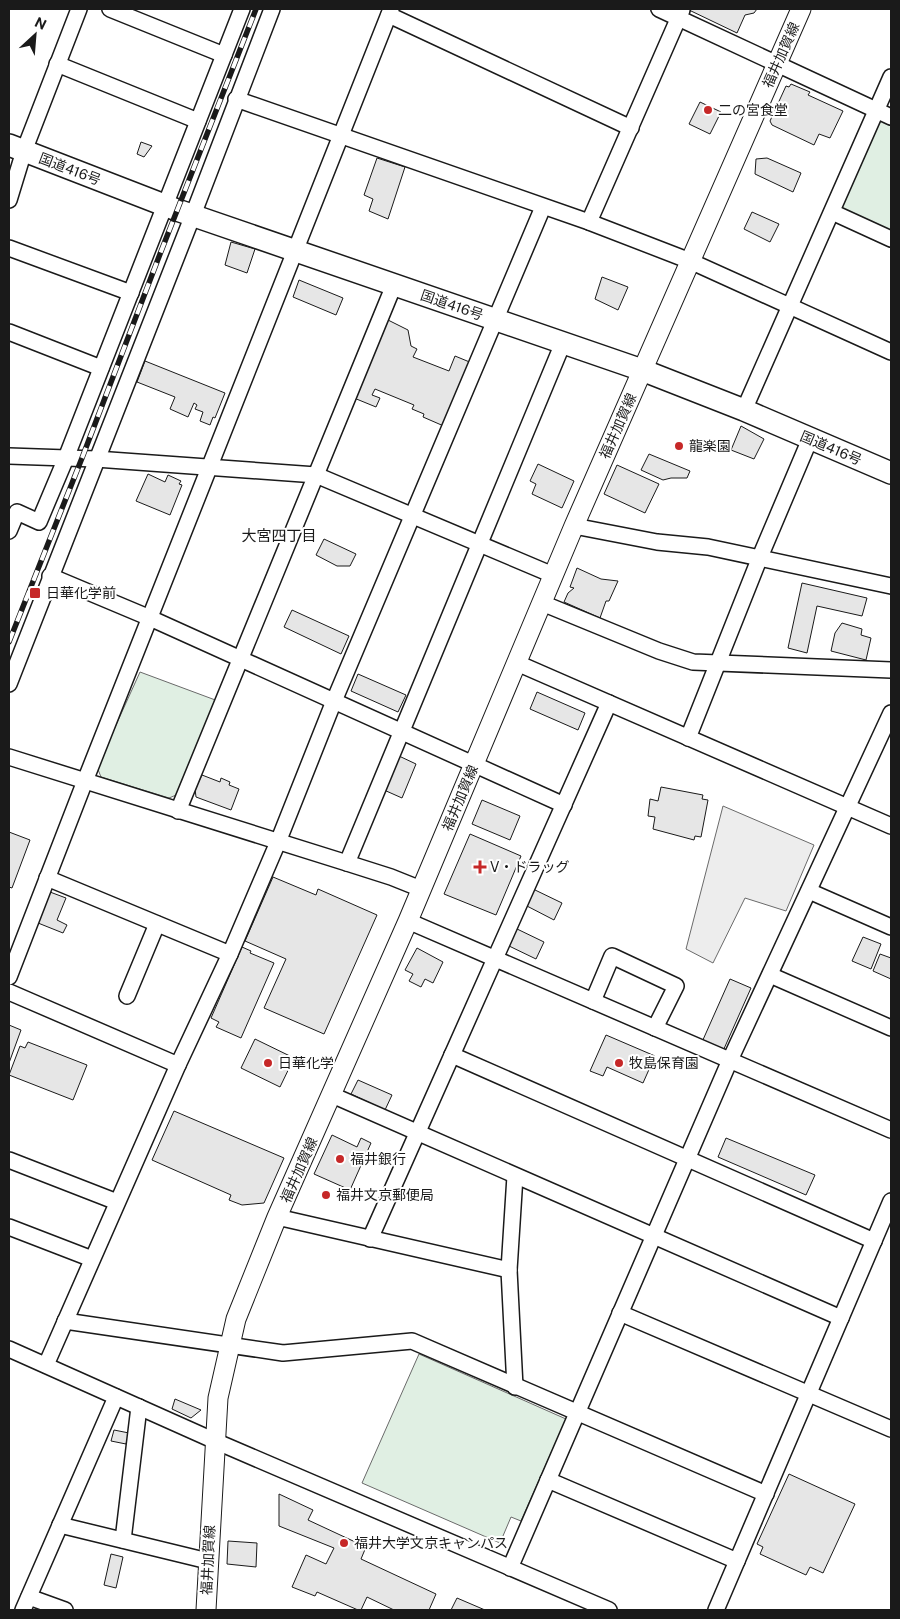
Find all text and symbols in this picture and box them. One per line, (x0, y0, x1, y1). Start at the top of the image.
north arrow (10, 10, 60, 60)
text: N (32, 14, 49, 33)
street label: 福井加賀線 (759, 20, 803, 90)
place label: 二の宮食堂 (718, 102, 788, 118)
marker: 二の宮食堂 (702, 104, 714, 116)
street label: 国道416号 (37, 150, 103, 188)
street label: 国道416号 (419, 287, 485, 323)
street label: 福井加賀線 (596, 391, 640, 461)
street label: 国道416号 (798, 428, 864, 468)
place label: 龍楽園 (689, 438, 731, 454)
marker: 龍楽園 (673, 440, 685, 452)
district label: 大宮四丁目 (241, 527, 317, 544)
place label: 日華化学前 (46, 585, 116, 601)
marker: 日華化学前 (28, 586, 42, 600)
street label: 福井加賀線 (439, 763, 481, 833)
place label: V・ドラッグ (490, 859, 569, 875)
marker: V・ドラッグ (474, 861, 486, 873)
place label: 日華化学 (278, 1055, 334, 1071)
place label: 牧島保育園 (629, 1055, 699, 1071)
marker: 日華化学 (262, 1057, 274, 1069)
marker: 牧島保育園 (613, 1057, 625, 1069)
street label: 福井加賀線 (277, 1135, 321, 1205)
place label: 福井銀行 (350, 1151, 406, 1167)
marker: 福井銀行 (334, 1153, 346, 1165)
place label: 福井文京郵便局 (336, 1187, 434, 1203)
marker: 福井文京郵便局 (320, 1189, 332, 1201)
street label: 福井加賀線 (198, 1525, 218, 1595)
place label: 福井大学文京キャンパス (354, 1535, 508, 1551)
marker: 福井大学文京キャンパス (338, 1537, 350, 1549)

